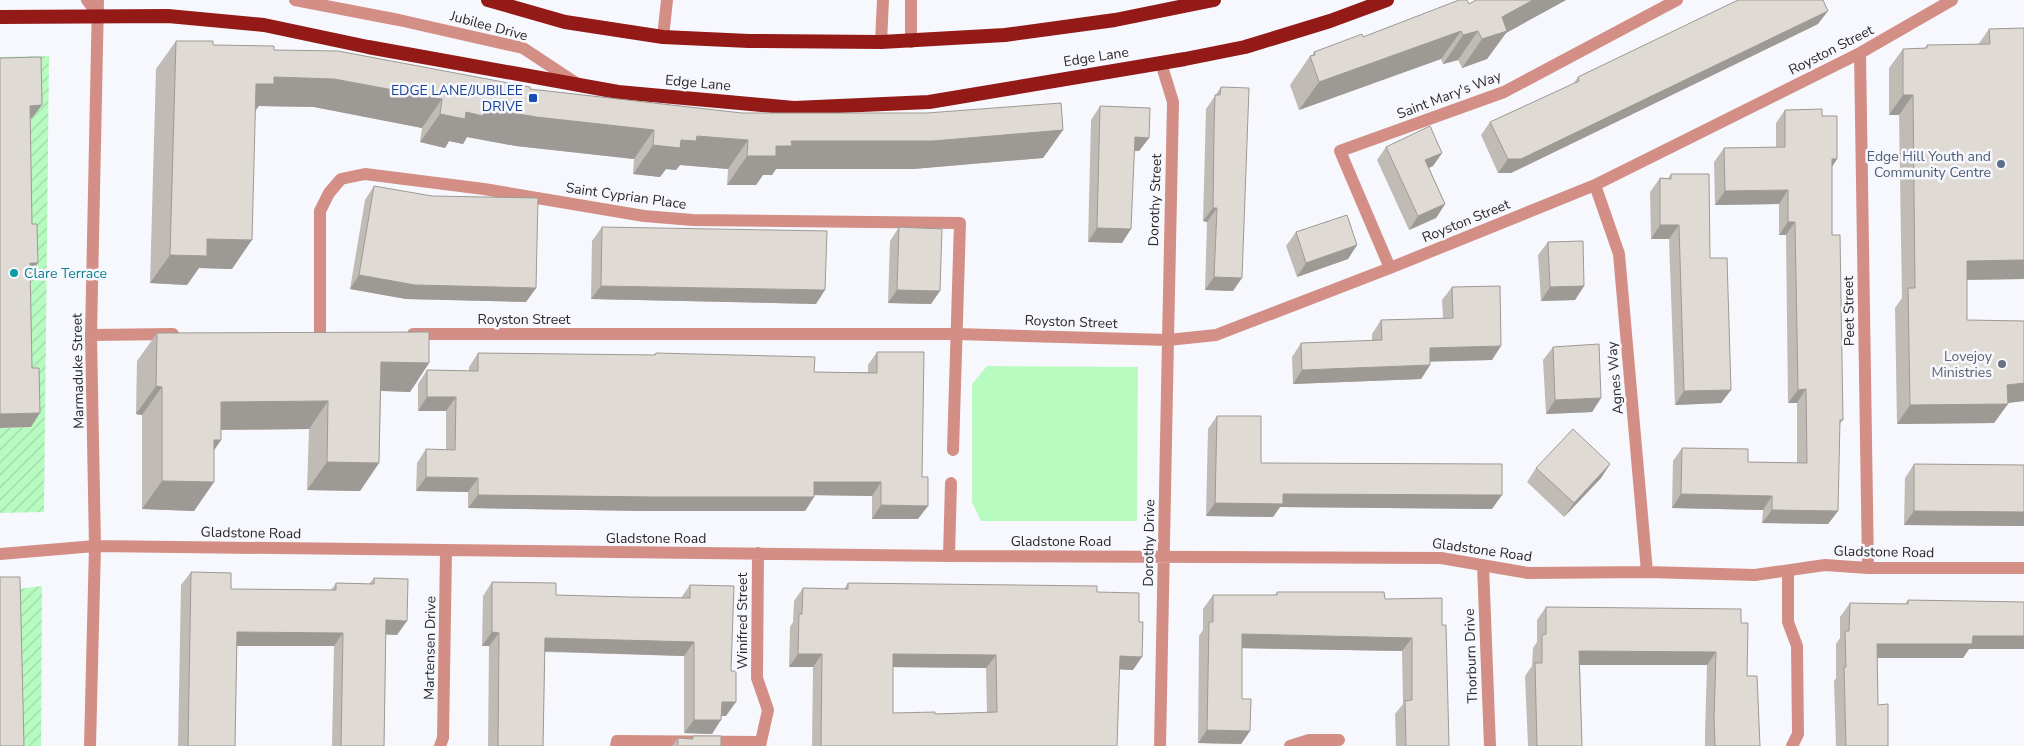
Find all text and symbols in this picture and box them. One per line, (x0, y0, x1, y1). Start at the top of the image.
street label: Jubilee Drive (447, 6, 530, 45)
street label: Royston Street (1785, 20, 1877, 80)
street label: Edge Lane (1062, 42, 1130, 72)
street label: Saint Mary's Way (1394, 66, 1505, 124)
street label: Edge Lane (664, 71, 732, 95)
place label: EDGE LANE/JUBILEE DRIVE (391, 81, 523, 116)
marker: EDGE LANE/JUBILEE DRIVE (527, 92, 539, 104)
place label: Edge Hill Youth and Community Centre (1867, 147, 1991, 182)
street label: Dorothy Street (1144, 153, 1166, 247)
marker: Edge Hill Youth and Community Centre (1995, 158, 2007, 170)
street label: Saint Cyprian Place (564, 178, 688, 214)
street label: Royston Street (1419, 195, 1513, 247)
place label: Clare Terrace (24, 264, 107, 283)
marker: Clare Terrace (8, 267, 20, 279)
street label: Peet Street (1839, 276, 1859, 346)
street label: Royston Street (478, 310, 571, 329)
street label: Royston Street (1024, 311, 1118, 333)
street label: Marmaduke Street (67, 313, 89, 429)
street label: Agnes Way (1602, 340, 1628, 415)
place label: Lovejoy Ministries (1932, 347, 1993, 382)
marker: Lovejoy Ministries (1996, 358, 2008, 370)
street label: Dorothy Drive (1139, 499, 1159, 587)
street label: Gladstone Road (200, 523, 302, 543)
street label: Gladstone Road (606, 529, 706, 548)
street label: Gladstone Road (1011, 532, 1111, 551)
street label: Gladstone Road (1431, 534, 1533, 566)
street label: Gladstone Road (1833, 542, 1935, 562)
street label: Winifred Street (733, 572, 752, 669)
street label: Martensen Drive (420, 596, 440, 700)
street label: Thorburn Drive (1460, 608, 1482, 704)

